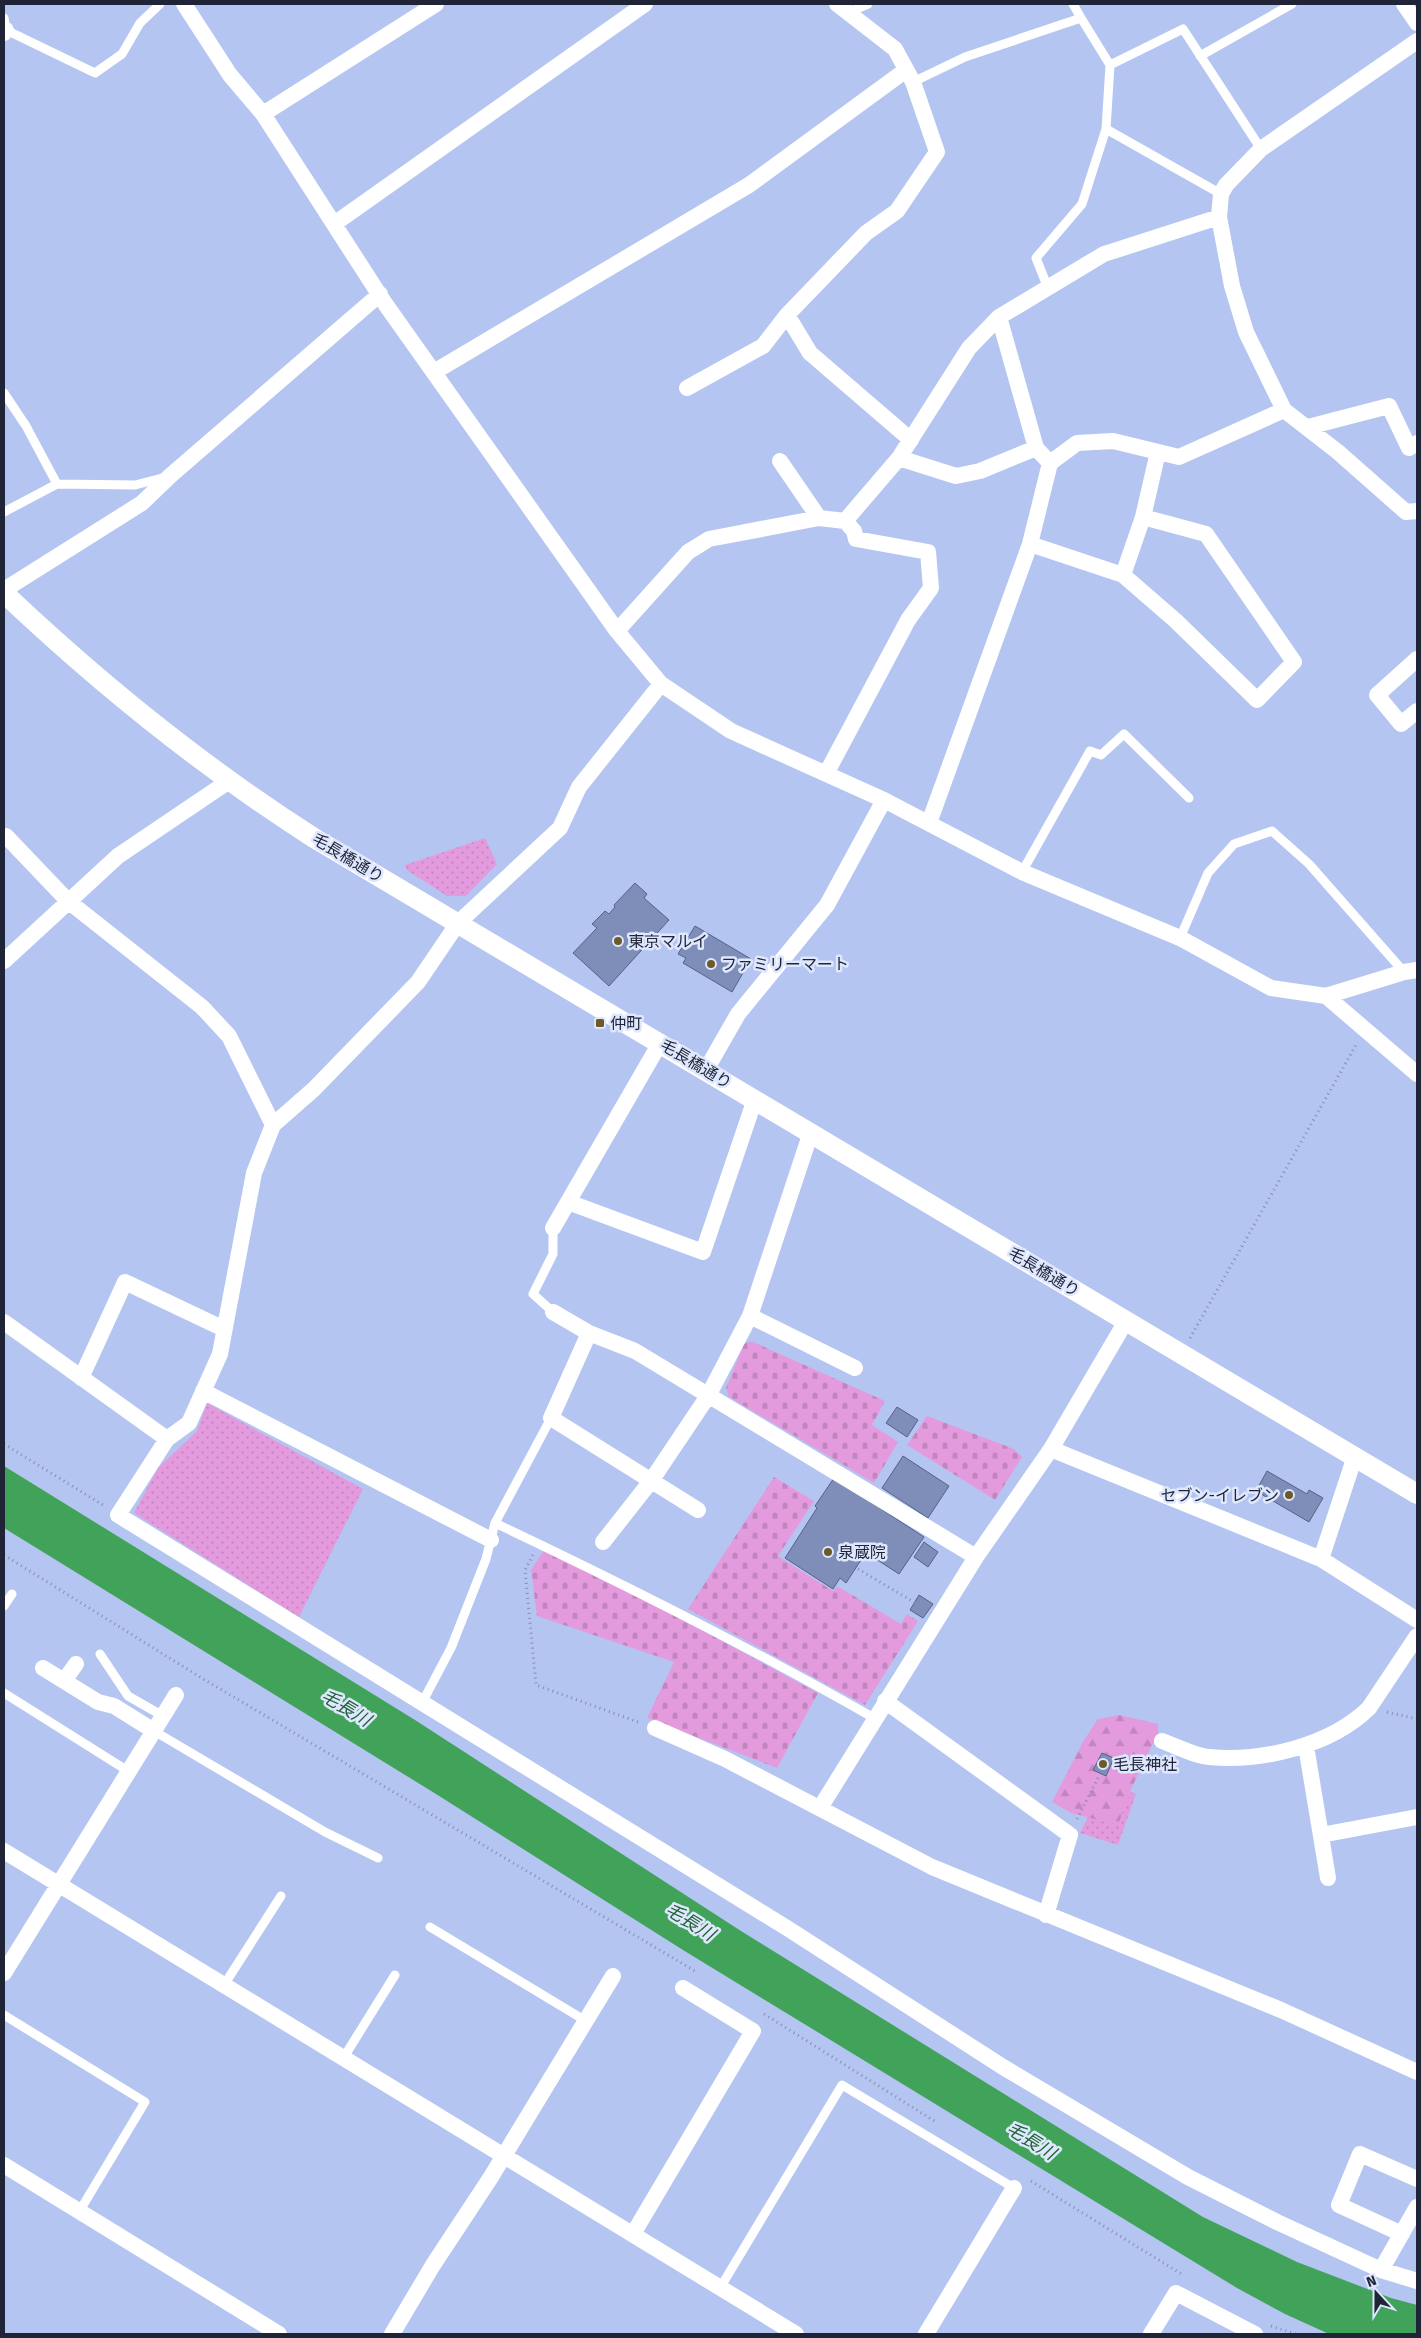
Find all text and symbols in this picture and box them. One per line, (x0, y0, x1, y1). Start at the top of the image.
street label: 毛長橋通り (309, 829, 387, 887)
place label: 東京マルイ (628, 932, 708, 951)
marker: 東京マルイ (612, 935, 624, 947)
place label: ファミリーマート (721, 955, 849, 974)
marker: ファミリーマート (705, 958, 717, 970)
place label: 仲町 (610, 1014, 642, 1033)
marker: 仲町 (594, 1017, 606, 1029)
street label: 毛長橋通り (657, 1035, 735, 1093)
street label: 毛長橋通り (1005, 1243, 1083, 1301)
place label: セブン-イレブン (1161, 1486, 1279, 1505)
marker: セブン-イレブン (1283, 1489, 1295, 1501)
place label: 泉蔵院 (838, 1543, 886, 1562)
marker: 泉蔵院 (822, 1546, 834, 1558)
water label: 毛長川 (317, 1685, 377, 1732)
place label: 毛長神社 (1113, 1755, 1177, 1774)
marker: 毛長神社 (1097, 1758, 1109, 1770)
water label: 毛長川 (661, 1898, 720, 1947)
water label: 毛長川 (1002, 2117, 1061, 2166)
north arrow (1351, 2268, 1401, 2318)
text: N (1364, 2272, 1379, 2291)

